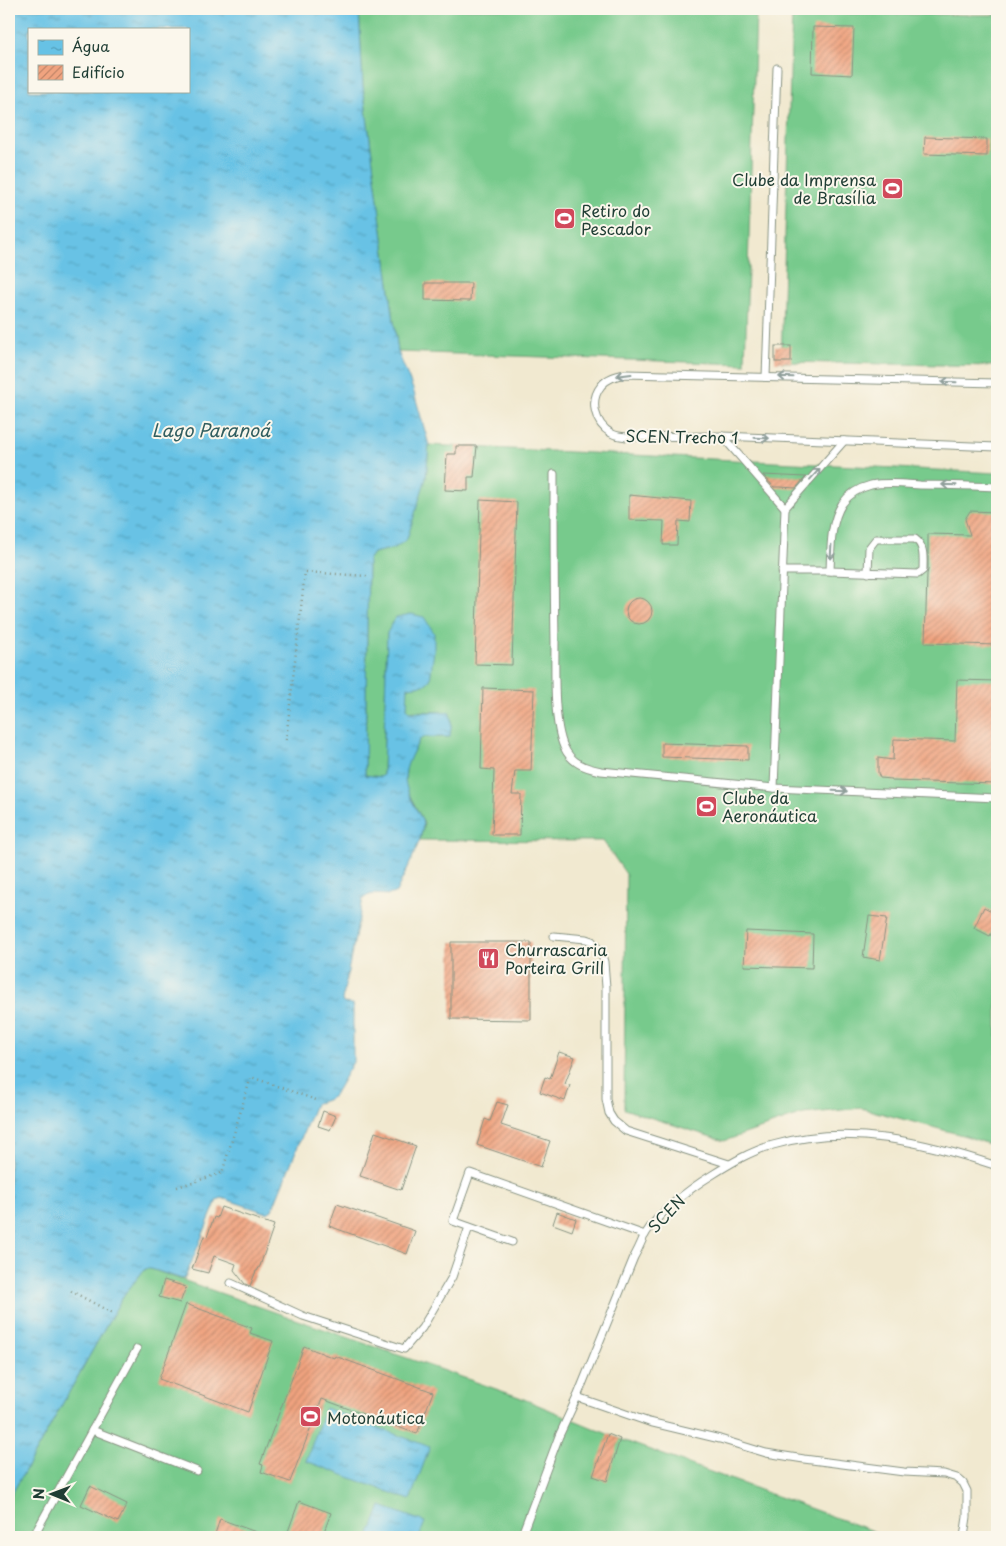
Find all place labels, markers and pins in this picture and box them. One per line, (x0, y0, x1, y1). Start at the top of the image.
place label: Clube da Imprensa de Brasília (732, 167, 877, 209)
sports icon: Clube da Imprensa de Brasília (880, 176, 904, 200)
place label: Retiro do Pescador (581, 198, 651, 240)
sports icon: Retiro do Pescador (553, 207, 577, 231)
place label: Clube da Aeronáutica (722, 785, 817, 827)
sports icon: Clube da Aeronáutica (694, 794, 718, 818)
place label: Churrascaria Porteira Grill (505, 937, 607, 979)
restaurant icon: Churrascaria Porteira Grill (477, 946, 501, 970)
sports icon: Motonáutica (299, 1405, 323, 1429)
place label: Motonáutica (327, 1405, 425, 1429)

